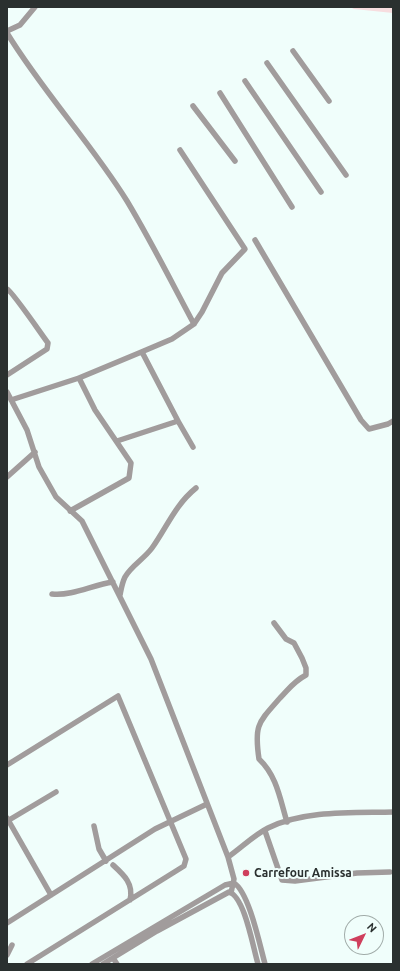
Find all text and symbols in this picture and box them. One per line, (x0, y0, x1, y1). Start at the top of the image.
place label: Carrefour Amissa (254, 866, 352, 880)
marker: Carrefour Amissa (241, 868, 251, 878)
north arrow (344, 915, 384, 955)
text: N (365, 920, 379, 935)

